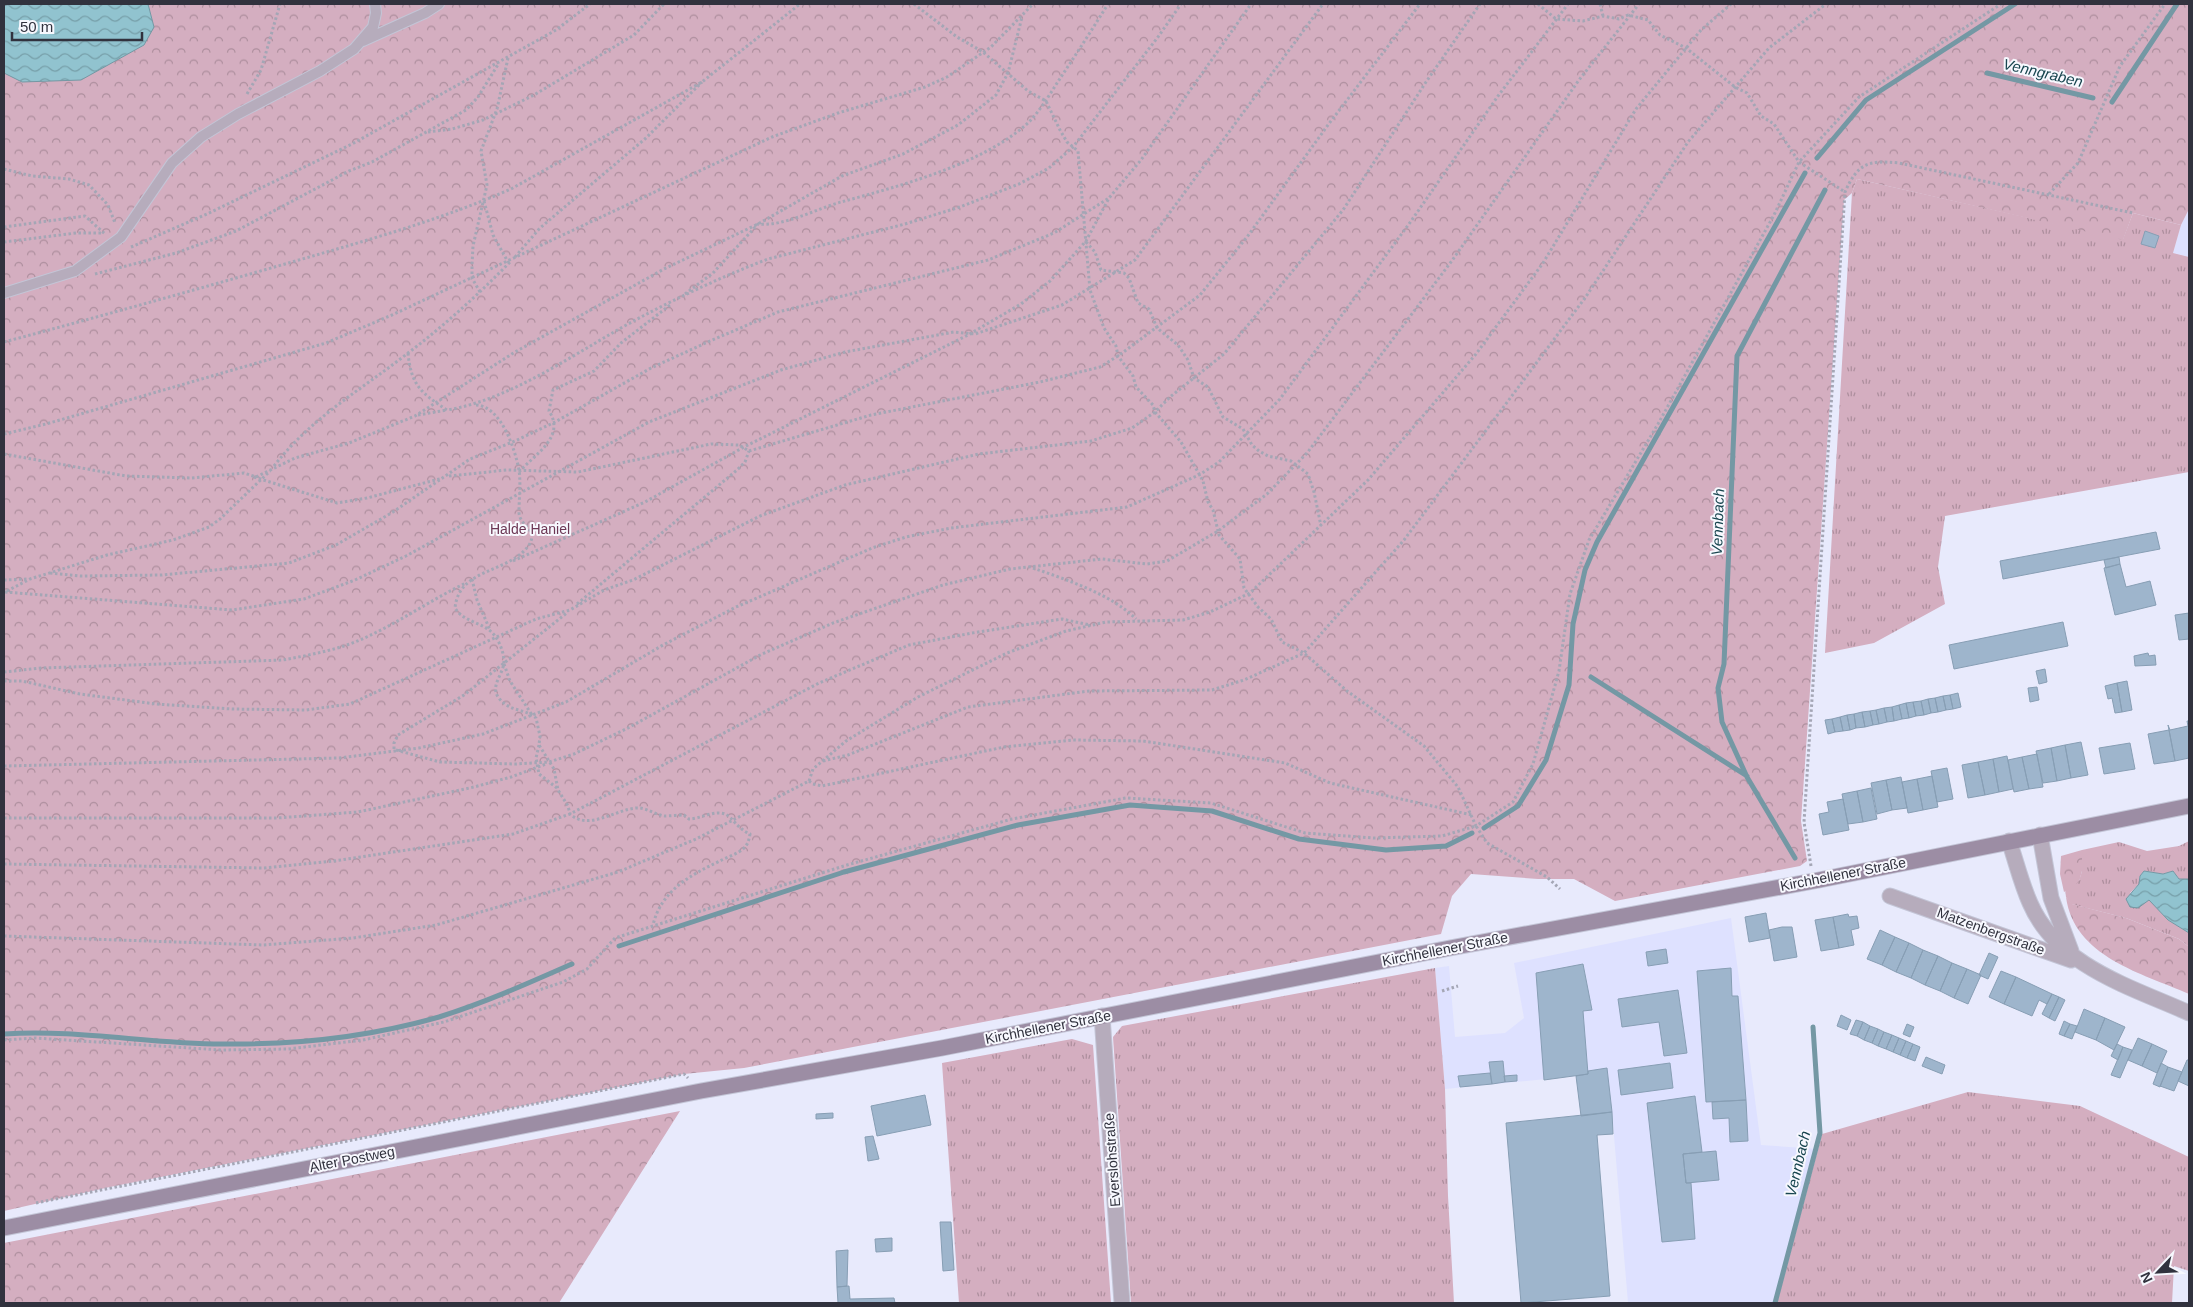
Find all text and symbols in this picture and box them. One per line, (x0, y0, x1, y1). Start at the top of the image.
scale bar (12, 10, 142, 42)
text: 50 m (20, 18, 53, 35)
water label: Venngraben (2002, 55, 2085, 90)
water label: Vennbach (1708, 488, 1727, 556)
park label: Halde Haniel (490, 521, 570, 537)
street label: Kirchhellener Straße (1779, 854, 1907, 894)
street label: Matzenbergstraße (1935, 904, 2047, 958)
street label: Kirchhellener Straße (1381, 929, 1509, 969)
street label: Kirchhellener Straße (984, 1007, 1112, 1047)
street label: Everslohstraße (1101, 1112, 1123, 1208)
water label: Vennbach (1782, 1129, 1813, 1198)
street label: Alter Postweg (308, 1143, 396, 1175)
north arrow (2133, 1247, 2183, 1297)
text: N (2137, 1270, 2156, 1285)

